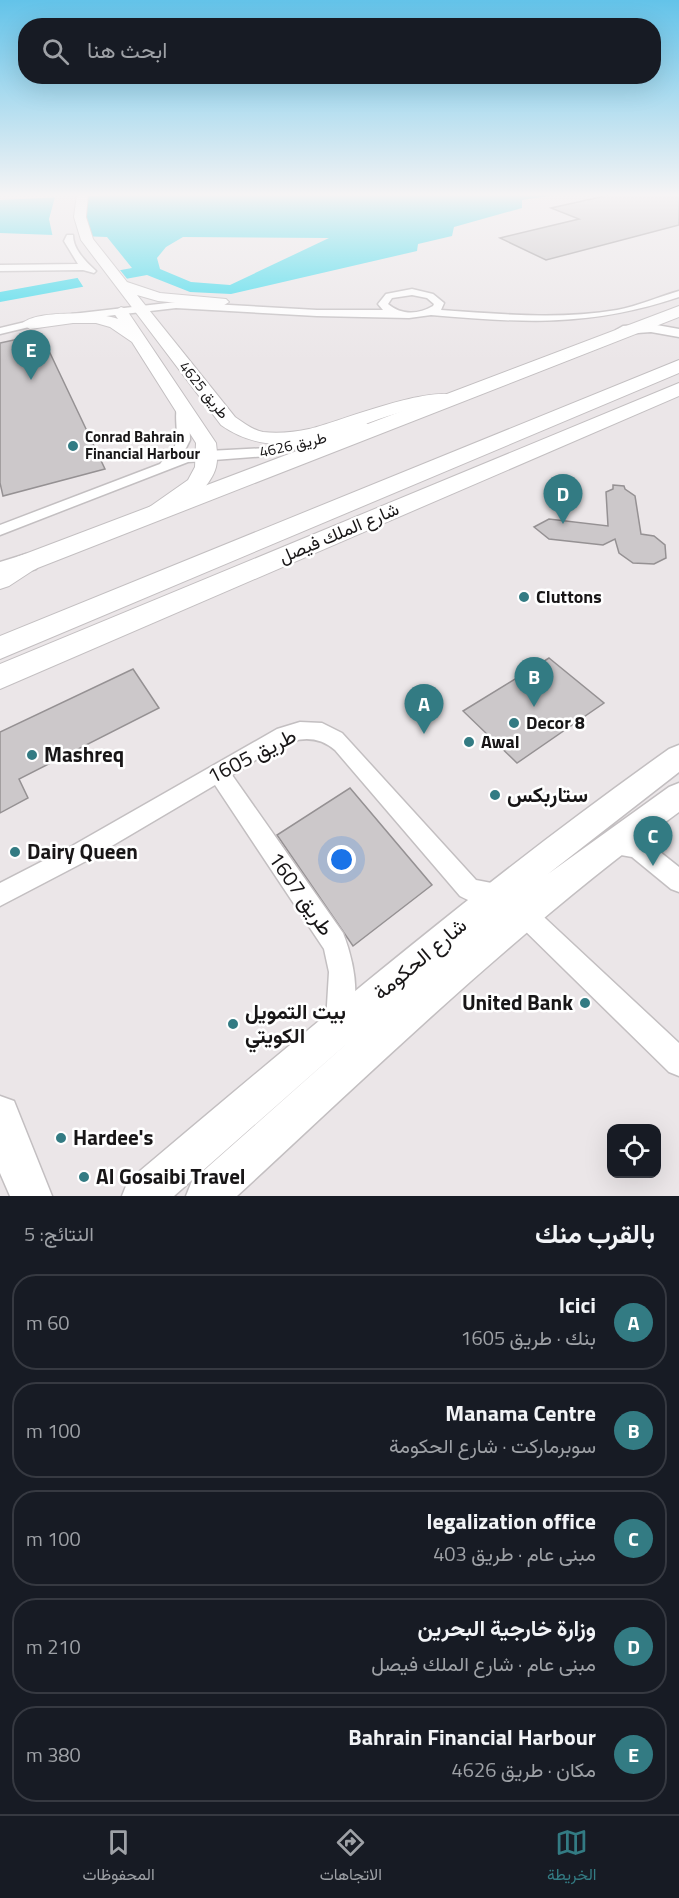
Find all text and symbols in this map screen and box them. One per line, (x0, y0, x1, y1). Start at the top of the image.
search box (18, 18, 661, 84)
text: ابحث هنا (87, 33, 167, 67)
icon: search (39, 35, 72, 68)
pin: E (12, 330, 51, 380)
street label: طريق 4625 (174, 356, 235, 424)
place label: Conrad Bahrain Financial Harbour (85, 425, 201, 465)
street label: طريق 4626 (257, 426, 329, 463)
marker: Conrad Bahrain Financial Harbour (66, 439, 80, 453)
pin: D (544, 474, 582, 524)
street label: شارع الملك فيصل (275, 495, 403, 570)
place label: Cluttons (536, 583, 602, 610)
marker: Cluttons (517, 590, 531, 604)
pin: B (514, 658, 554, 707)
pin: A (404, 684, 444, 734)
place label: Decor 8 (526, 709, 585, 736)
marker: Decor 8 (507, 716, 521, 730)
street label: طريق 1605 (201, 719, 302, 791)
place label: Awal (481, 728, 520, 755)
marker: Awal (462, 735, 476, 749)
place label: Mashreq (44, 738, 124, 770)
marker: Mashreq (25, 748, 39, 762)
place label: ستاربكس (507, 778, 588, 810)
marker: ستاربكس (488, 788, 502, 802)
pin: C (634, 816, 672, 866)
place label: Dairy Queen (27, 835, 138, 867)
marker: Dairy Queen (8, 845, 22, 859)
street label: طريق 1607 (261, 845, 343, 942)
your location (327, 845, 356, 874)
street label: شارع الحكومة (365, 909, 473, 1007)
place label: United Bank (462, 986, 573, 1018)
place label: بيت التمويل الكويتي (245, 995, 346, 1053)
marker: United Bank (578, 996, 592, 1010)
marker: بيت التمويل الكويتي (226, 1017, 240, 1031)
place label: Hardee's (73, 1121, 154, 1153)
map controls (607, 1124, 661, 1178)
button: locate (607, 1124, 661, 1178)
marker: Hardee's (54, 1131, 68, 1145)
place label: Al Gosaibi Travel (96, 1160, 246, 1192)
marker: Al Gosaibi Travel (77, 1170, 91, 1184)
text: بالقرب منك (535, 1214, 655, 1253)
text: النتائج: 5 (24, 1218, 94, 1249)
text: Icici (559, 1288, 596, 1322)
text: 60 m (26, 1307, 70, 1338)
text: A (627, 1307, 640, 1338)
text: بنك · طريق 1605 (460, 1322, 596, 1353)
text: Manama Centre (445, 1396, 596, 1430)
text: 100 m (26, 1415, 81, 1446)
text: B (627, 1415, 640, 1446)
text: سوبرماركت · شارع الحكومة (389, 1430, 596, 1461)
text: legalization office (427, 1504, 596, 1538)
text: 100 m (26, 1523, 81, 1554)
text: C (628, 1523, 639, 1554)
text: مبنى عام · طريق 403 (433, 1538, 596, 1569)
text: وزارة خارجية البحرين (418, 1611, 596, 1645)
text: 210 m (26, 1631, 81, 1662)
text: D (627, 1631, 640, 1662)
text: مبنى عام · شارع الملك فيصل (371, 1648, 596, 1679)
text: Bahrain Financial Harbour (348, 1720, 596, 1754)
text: 380 m (26, 1739, 81, 1770)
text: E (628, 1739, 639, 1770)
text: مكان · طريق 4626 (452, 1754, 596, 1785)
tab: المحفوظات (83, 1826, 155, 1889)
tab: الاتجاهات (320, 1826, 382, 1889)
tab: الخريطة (547, 1826, 596, 1889)

